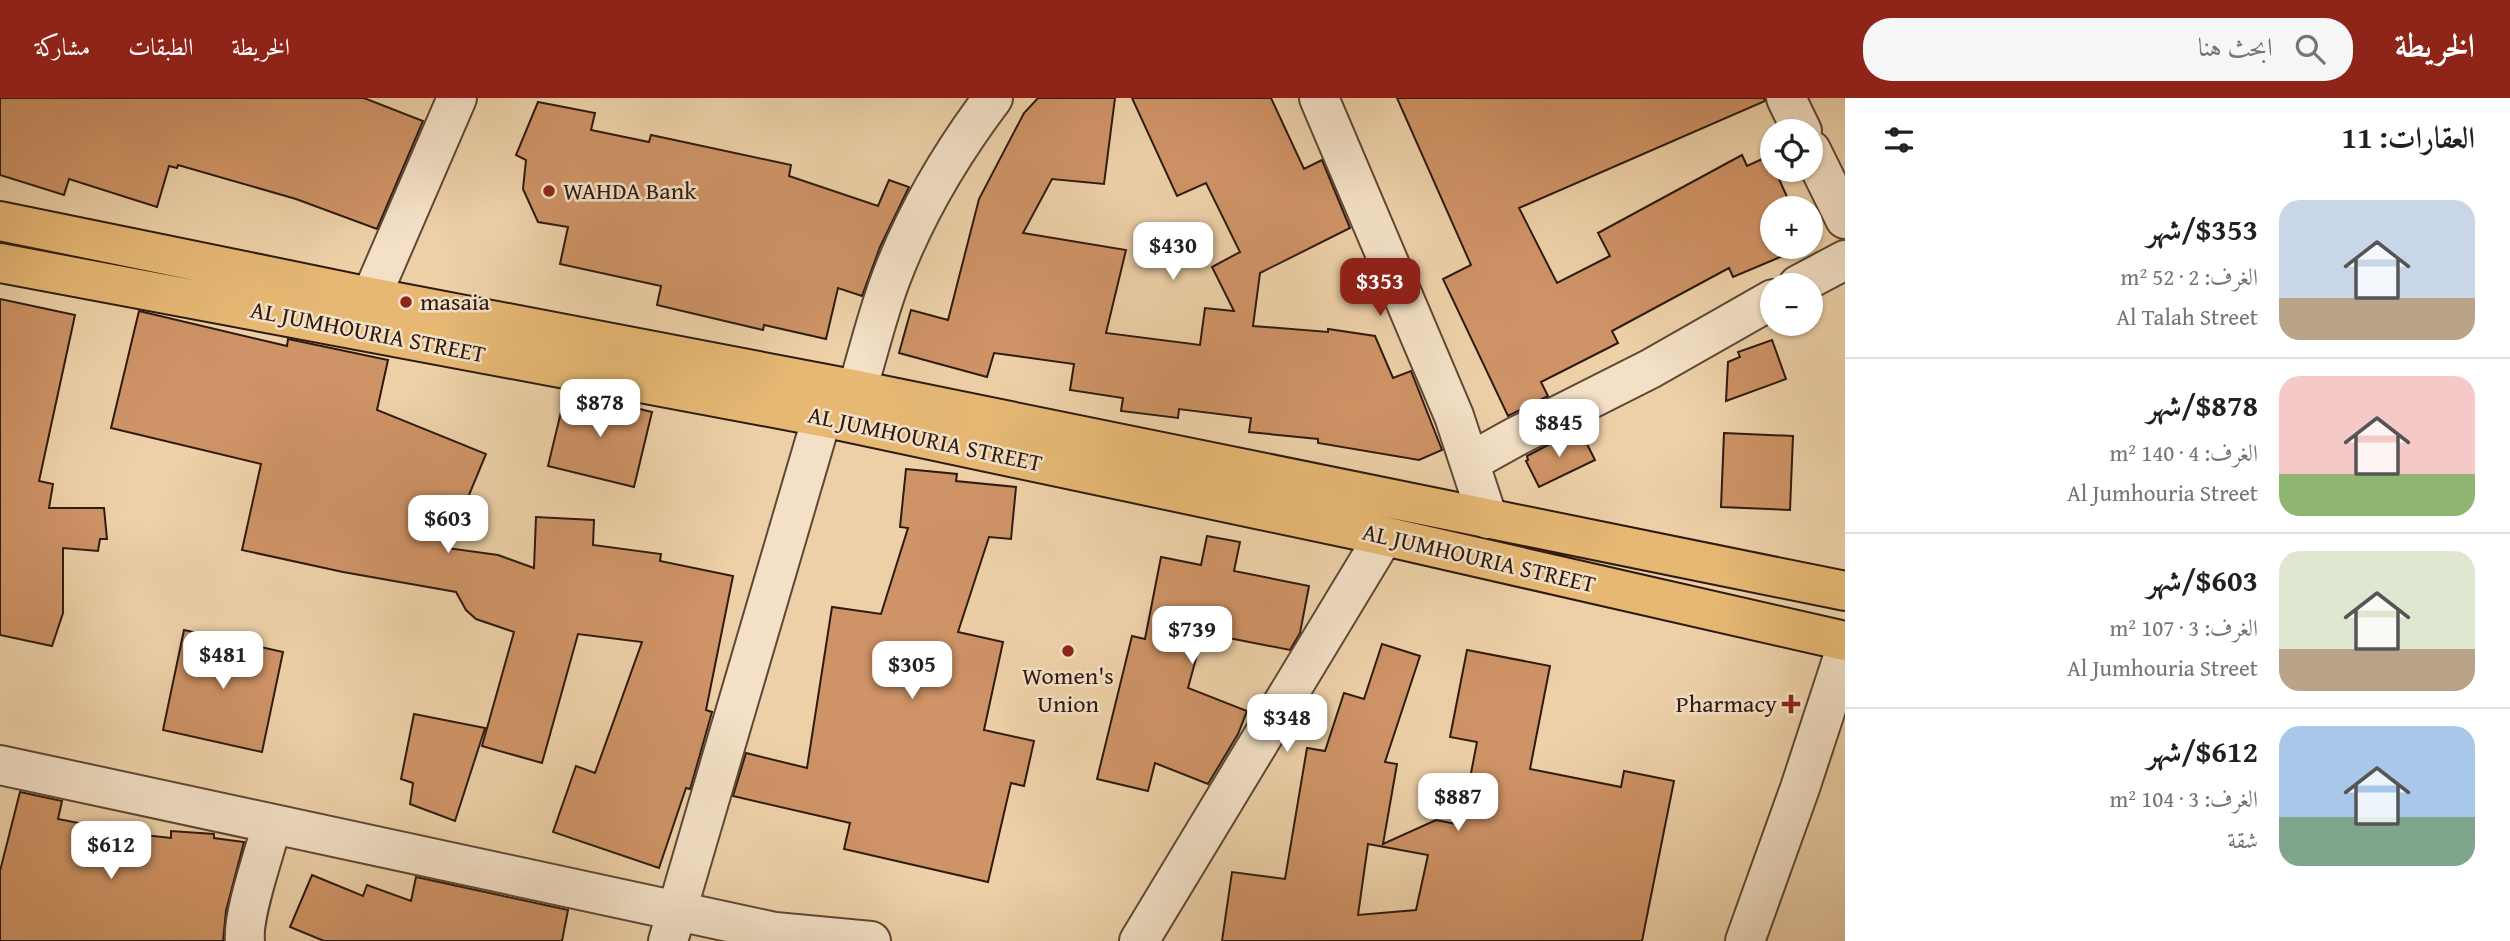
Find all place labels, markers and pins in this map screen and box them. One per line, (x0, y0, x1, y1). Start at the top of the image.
place label: WAHDA Bank (563, 173, 697, 208)
marker: WAHDA Bank (541, 183, 557, 199)
pin: $430 (1132, 222, 1214, 282)
pin: $353 (1339, 258, 1421, 318)
place label: masaia (420, 284, 491, 319)
marker: masaia (398, 294, 414, 310)
pin: $878 (559, 380, 641, 439)
pin: $845 (1518, 400, 1600, 459)
pin: $603 (407, 496, 489, 555)
pin: $739 (1151, 606, 1233, 666)
pin: $481 (182, 632, 264, 691)
pin: $305 (871, 642, 953, 701)
marker: Women's Union (1060, 643, 1076, 659)
place label: Women's Union (1022, 658, 1114, 721)
place label: Pharmacy (1676, 686, 1777, 721)
pin: $348 (1246, 694, 1328, 754)
marker: Pharmacy (1783, 696, 1799, 712)
pin: $887 (1417, 774, 1499, 833)
pin: $612 (70, 822, 152, 881)

